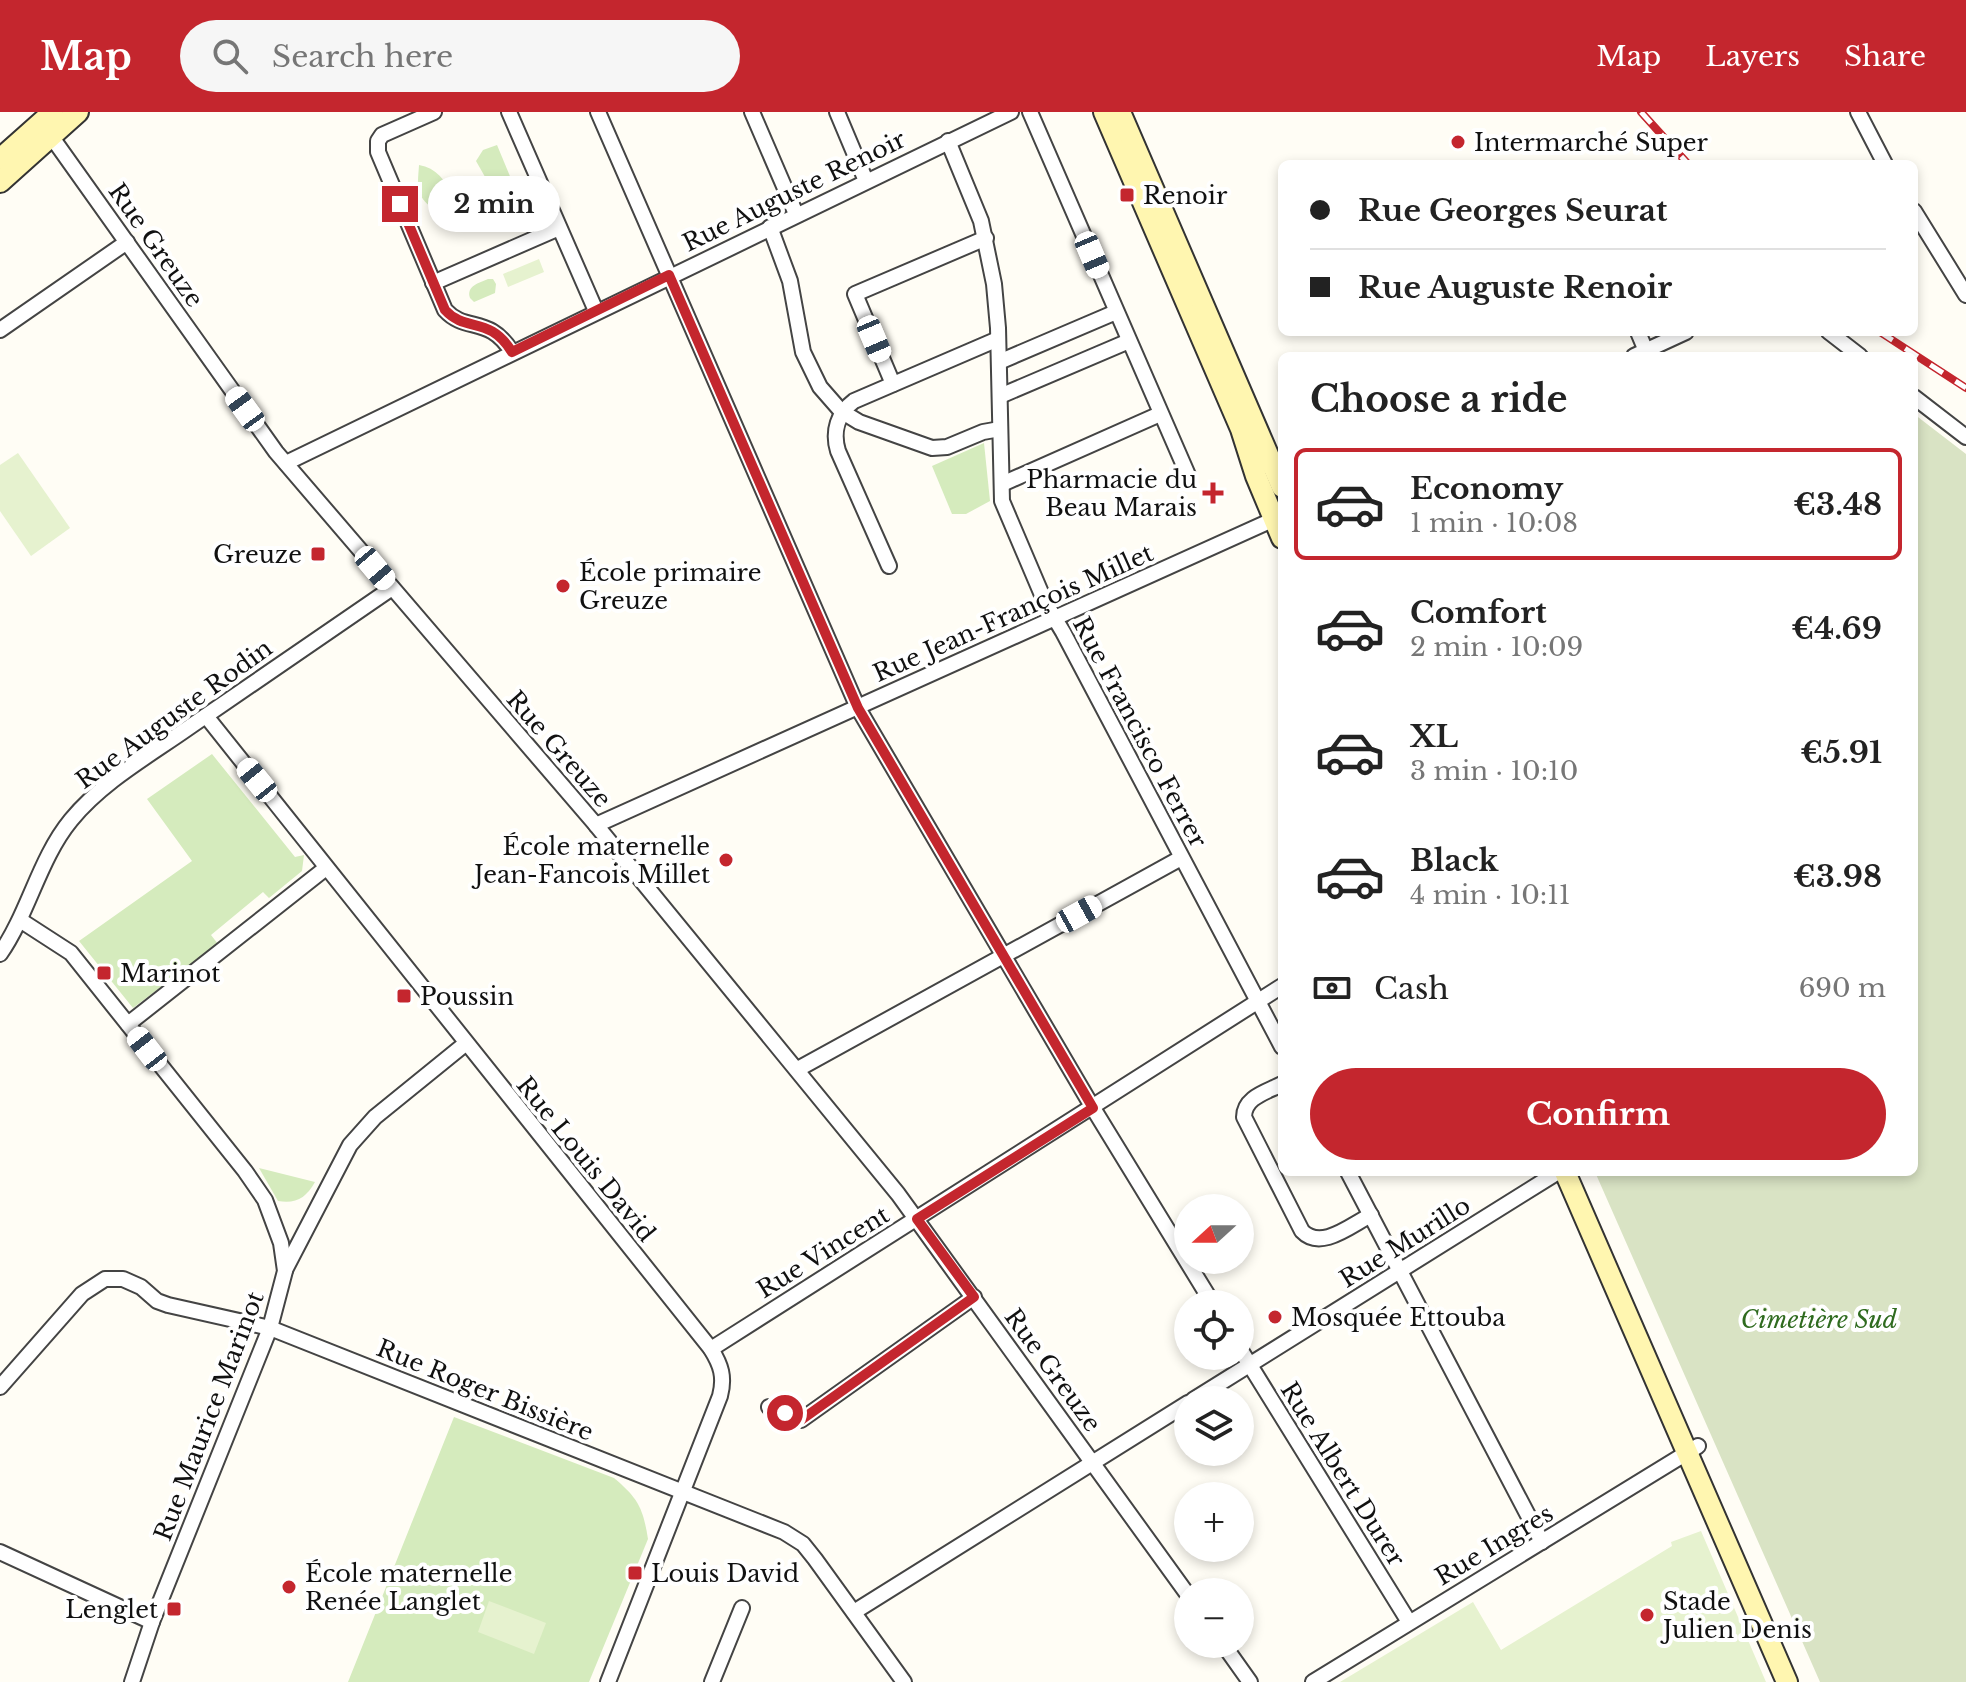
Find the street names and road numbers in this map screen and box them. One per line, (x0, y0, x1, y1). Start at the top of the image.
street label: Rue Auguste Renoir (678, 124, 911, 258)
street label: Rue Greuze (103, 177, 209, 313)
street label: Rue Jean-François Millet (869, 538, 1157, 688)
street label: Rue Francisco Ferrer (1067, 612, 1213, 853)
street label: Rue Auguste Rodin (70, 633, 278, 795)
street label: Rue Greuze (501, 685, 617, 813)
street label: Rue Louis David (511, 1071, 661, 1247)
street label: Rue Murillo (1334, 1190, 1476, 1294)
street label: Rue Vincent (752, 1200, 894, 1304)
street label: Rue Maurice Marinot (148, 1287, 270, 1545)
street label: Rue Greuze (999, 1303, 1107, 1437)
street label: Rue Roger Bissière (372, 1333, 598, 1447)
street label: Rue Albert Durer (1275, 1377, 1412, 1572)
street label: Rue Ingres (1430, 1498, 1558, 1592)

